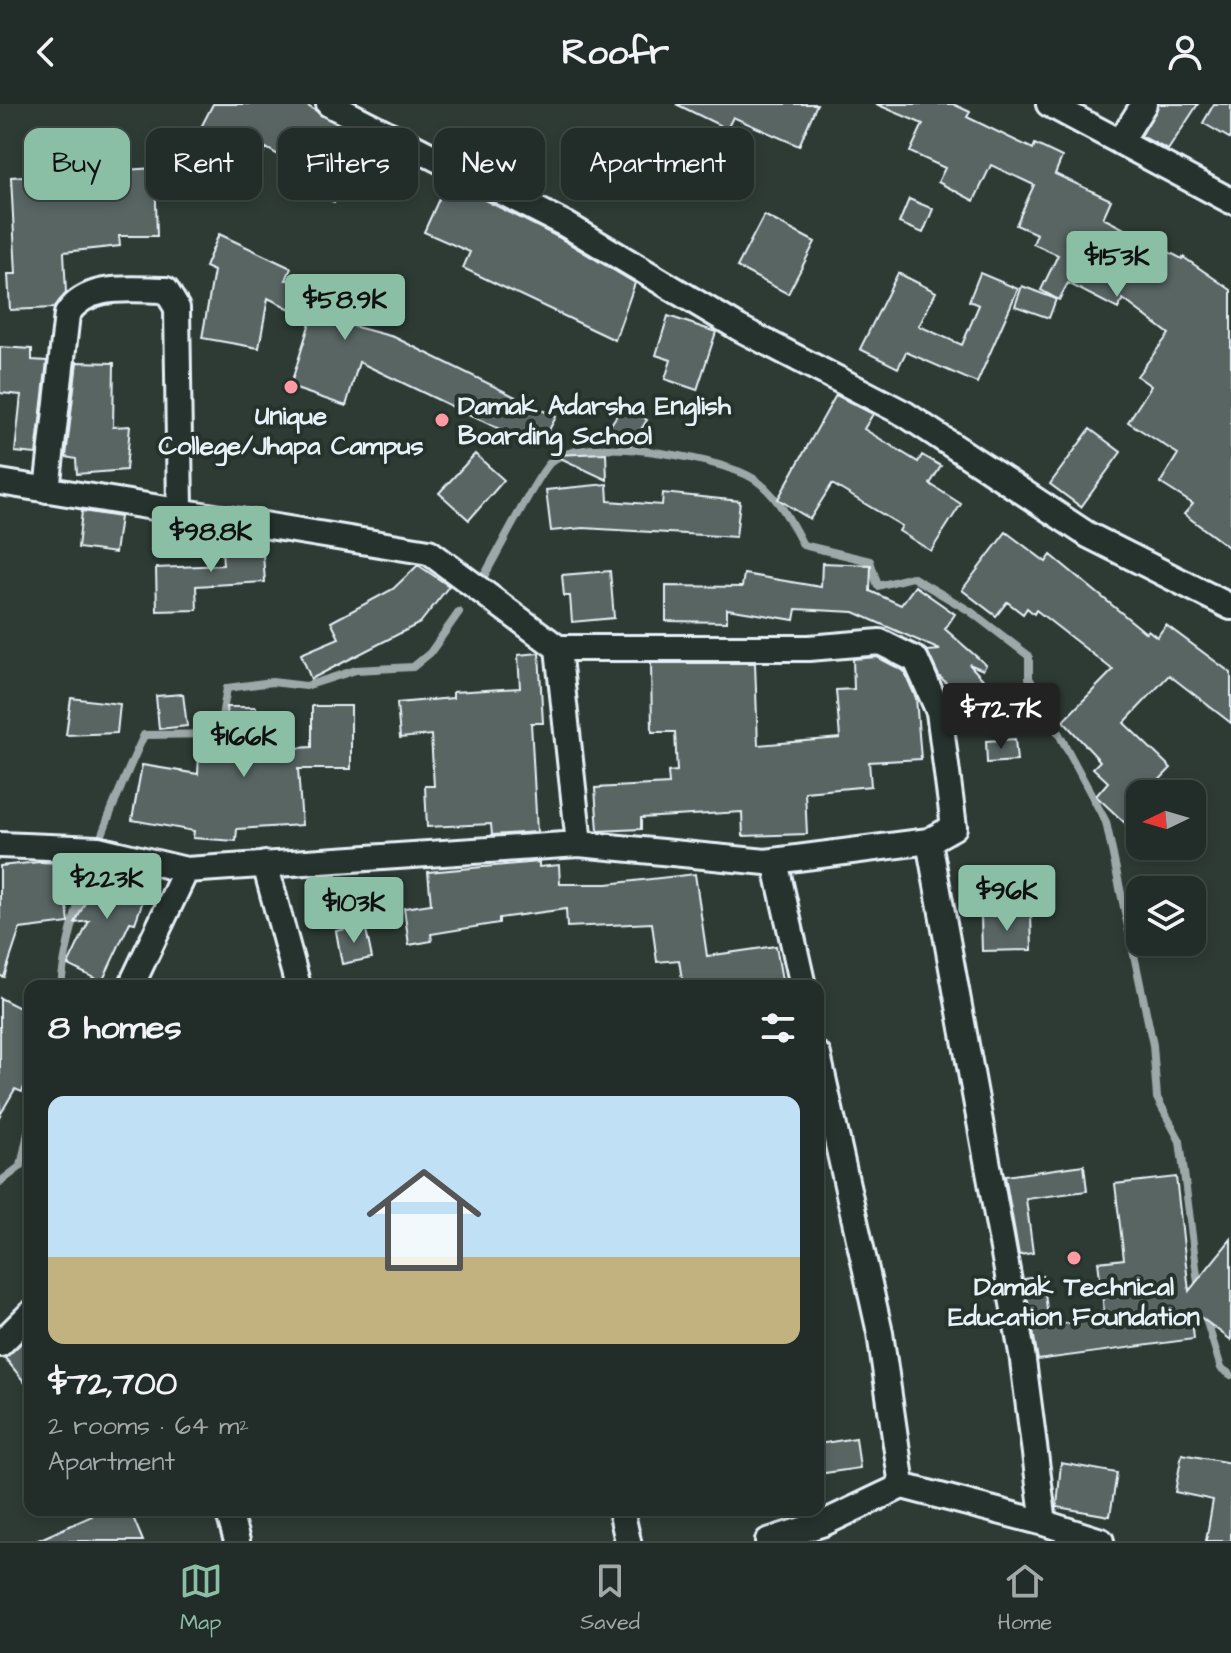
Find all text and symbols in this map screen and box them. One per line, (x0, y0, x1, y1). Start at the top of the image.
text: Roofr (562, 27, 669, 78)
icon: back (24, 30, 68, 74)
icon: person (1163, 30, 1207, 74)
chip: Buy (24, 128, 130, 200)
chip: Rent (146, 128, 262, 200)
chip: Filters (278, 128, 418, 200)
chip: New (434, 128, 545, 200)
chip: Apartment (561, 128, 754, 200)
pin: $153K (1061, 231, 1173, 299)
text: $153K (1084, 239, 1150, 275)
pin: $58.9K (280, 274, 410, 342)
text: $58.9K (303, 282, 387, 318)
marker: Unique College/Jhapa Campus (282, 378, 300, 396)
place label: Damak Adarsha English Boarding School (458, 388, 732, 457)
place label: Unique College/Jhapa Campus (158, 398, 424, 467)
marker: Damak Adarsha English Boarding School (433, 411, 451, 429)
pin: $98.8K (146, 506, 276, 574)
text: $98.8K (170, 514, 252, 550)
pin: $72.7K (936, 683, 1066, 751)
text: $72.7K (961, 691, 1041, 727)
pin: $166K (188, 711, 300, 779)
text: $166K (211, 719, 277, 755)
north arrow (1126, 780, 1206, 860)
map controls (1126, 780, 1206, 956)
pin: $223K (51, 853, 163, 921)
text: $223K (70, 861, 144, 897)
pin: $96K (960, 865, 1054, 933)
text: $96K (976, 873, 1038, 909)
button: layers (1126, 876, 1206, 956)
pin: $103K (298, 877, 410, 945)
text: $103K (322, 885, 386, 921)
text: 8 homes (48, 1004, 182, 1052)
icon: filters (756, 1006, 800, 1050)
icon: home (352, 1148, 496, 1292)
marker: Damak Technical Education Foundation (1065, 1249, 1083, 1267)
place label: Damak Technical Education Foundation (948, 1269, 1200, 1335)
text: $72,700 (48, 1360, 177, 1408)
text: 2 rooms · 64 m² (48, 1408, 249, 1444)
text: Apartment (48, 1444, 175, 1480)
tab: Map (179, 1559, 223, 1638)
tab: Saved (580, 1559, 640, 1638)
tab: Home (998, 1559, 1052, 1638)

